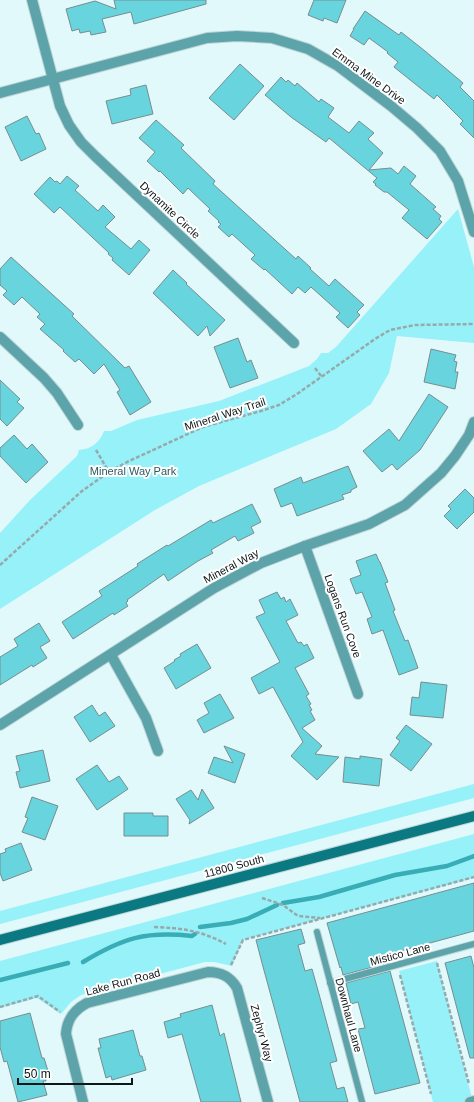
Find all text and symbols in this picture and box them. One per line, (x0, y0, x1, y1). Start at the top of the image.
street label: Emma Mine Drive (330, 45, 408, 107)
street label: Dynamite Circle (138, 179, 202, 241)
street label: Mineral Way Trail (183, 395, 267, 433)
park label: Mineral Way Park (90, 465, 177, 477)
street label: Mineral Way (201, 546, 261, 586)
street label: Logans Run Cove (322, 573, 364, 659)
street label: 11800 South (203, 852, 265, 880)
street label: Mistico Lane (369, 940, 431, 968)
street label: Lake Run Road (85, 966, 161, 998)
street label: Downhaul Lane (333, 977, 365, 1053)
street label: Zephyr Way (249, 1003, 276, 1063)
scale bar (18, 1060, 132, 1086)
text: 50 m (24, 1067, 51, 1081)

